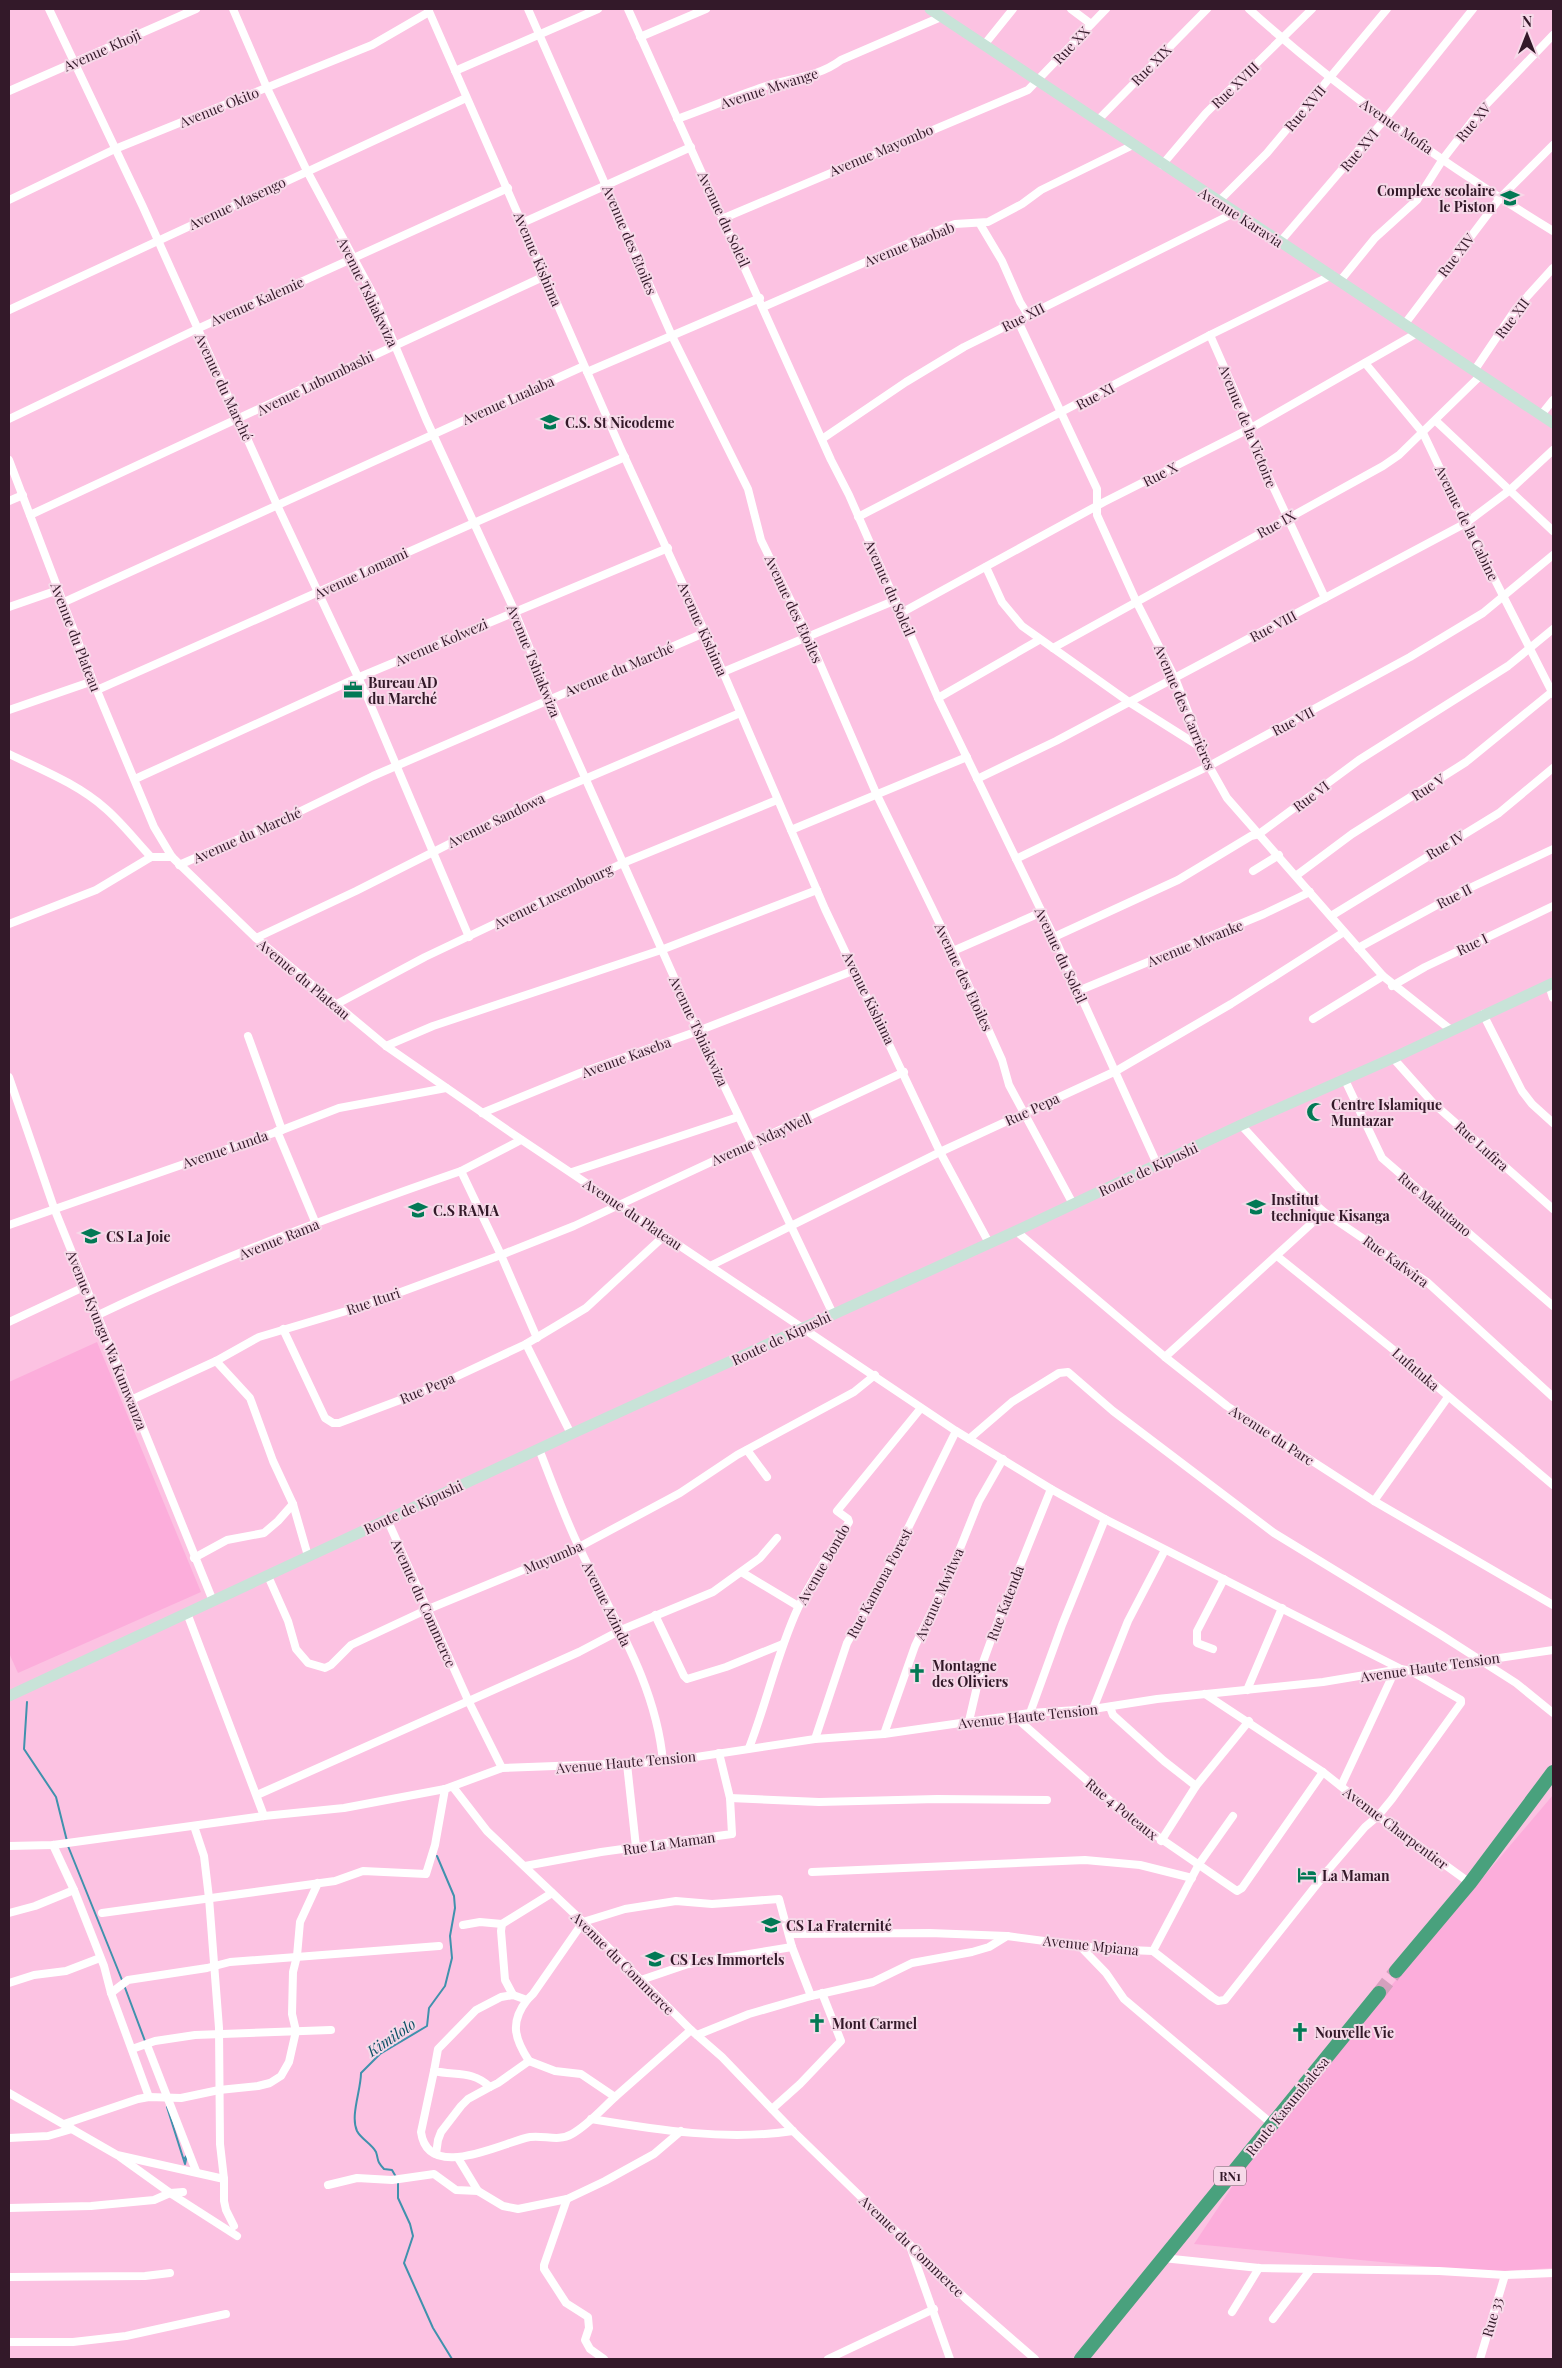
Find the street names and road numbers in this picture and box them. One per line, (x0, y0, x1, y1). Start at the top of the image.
street label: Rue XX (1049, 22, 1093, 68)
street label: Avenue Khoji (59, 25, 144, 76)
street label: Rue XIX (1127, 40, 1175, 90)
street label: Rue XVIII (1207, 57, 1263, 113)
street label: Avenue Mwange (717, 63, 820, 113)
street label: Rue XVII (1280, 81, 1330, 135)
street label: Avenue Okito (175, 82, 262, 132)
street label: Avenue Mofia (1356, 93, 1437, 158)
street label: Rue XV (1451, 98, 1495, 145)
street label: Avenue Mayombo (825, 119, 936, 181)
street label: Rue XVI (1336, 125, 1383, 175)
street label: Avenue du Soleil (693, 167, 755, 270)
street label: Avenue Masengo (184, 172, 289, 234)
street label: Avenue des Etoiles (598, 181, 662, 298)
street label: Avenue Karavia (1194, 182, 1287, 251)
street label: Avenue Kishima (509, 208, 566, 309)
street label: Avenue Baobab (860, 217, 957, 271)
street label: Rue XIV (1433, 229, 1479, 281)
street label: Avenue Tshiakwiza (333, 233, 403, 350)
street label: Avenue Kalemie (206, 272, 307, 331)
street label: Rue XII (1491, 294, 1534, 342)
street label: Rue XII (998, 298, 1048, 336)
street label: Avenue du Marché (190, 329, 257, 444)
street label: Avenue Lubumbashi (252, 346, 377, 420)
street label: Avenue de la Victoire (1214, 361, 1281, 490)
street label: Avenue Lualaba (458, 371, 557, 429)
street label: Rue XI (1072, 378, 1118, 414)
street label: Rue X (1139, 457, 1181, 491)
street label: Avenue de la Cabine (1430, 461, 1503, 584)
street label: Rue IX (1253, 506, 1299, 542)
street label: Avenue du Soleil (860, 536, 920, 639)
street label: Avenue Lomami (310, 543, 411, 603)
street label: Avenue des Etoiles (760, 551, 827, 666)
street label: Avenue Kishima (673, 578, 732, 679)
street label: Avenue du Plateau (46, 579, 106, 694)
street label: Avenue Tshiakwiza (502, 601, 565, 720)
street label: Rue VIII (1246, 606, 1300, 646)
street label: Avenue Kolwezi (391, 614, 490, 670)
street label: Avenue du Marché (561, 637, 676, 701)
street label: Avenue des Carrières (1150, 641, 1220, 772)
street label: Rue VII (1268, 702, 1318, 740)
street label: Rue V (1408, 769, 1448, 805)
street label: Rue VI (1289, 776, 1333, 816)
street label: Avenue Sandowa (443, 788, 548, 852)
street label: Avenue du Marché (189, 803, 304, 868)
street label: Rue IV (1422, 826, 1468, 864)
street label: Avenue Luxembourg (490, 859, 616, 933)
street label: Rue II (1433, 879, 1475, 913)
street label: Avenue du Soleil (1030, 903, 1092, 1006)
street label: Avenue Mwanke (1143, 915, 1246, 971)
street label: Avenue des Etoiles (930, 919, 997, 1034)
street label: Rue I (1453, 928, 1491, 960)
street label: Avenue du Plateau (253, 934, 354, 1023)
street label: Avenue Kishima (838, 948, 900, 1048)
street label: Avenue Tshiakwiza (665, 972, 733, 1089)
street label: Avenue Kaseba (578, 1032, 673, 1082)
street label: Rue Pepa (1002, 1088, 1062, 1130)
street label: Avenue NdayWell (707, 1108, 814, 1170)
street label: Rue Lufira (1451, 1117, 1513, 1175)
street label: Avenue Lunda (179, 1125, 270, 1173)
street label: Route de Kipushi (1095, 1138, 1201, 1200)
street label: Rue Makutano (1394, 1168, 1476, 1241)
street label: Avenue du Plateau (579, 1173, 686, 1254)
street label: Avenue Rama (235, 1214, 322, 1264)
street label: Rue Kafwira (1359, 1231, 1433, 1291)
street label: Avenue Kyungu Wa Kumwanza (62, 1246, 152, 1433)
street label: Rue Ituri (343, 1283, 403, 1319)
street label: Route de Kipushi (728, 1307, 834, 1369)
street label: Lufutuka (1388, 1343, 1444, 1395)
street label: Rue Pepa (397, 1368, 457, 1408)
street label: Avenue du Parc (1225, 1400, 1318, 1470)
street label: Route de Kipushi (360, 1476, 466, 1538)
street label: Avenue Bondo (792, 1520, 854, 1609)
street label: Rue Kamona Forest (842, 1524, 917, 1641)
street label: Avenue du Commerce (387, 1535, 461, 1670)
street label: Muyumba (520, 1536, 586, 1578)
street label: Avenue Mwitwa (910, 1545, 968, 1644)
street label: Avenue Azinda (578, 1557, 636, 1650)
street label: Rue Katenda (982, 1562, 1028, 1643)
street label: Avenue Haute Tension (1358, 1648, 1501, 1686)
street label: Avenue Haute Tension (956, 1699, 1099, 1733)
street label: Avenue Haute Tension (554, 1746, 697, 1778)
street label: Rue 4 Poteaux (1082, 1774, 1163, 1845)
street label: Avenue Charpentier (1339, 1782, 1453, 1874)
street label: Rue La Maman (622, 1827, 717, 1859)
street label: Avenue du Commerce (567, 1907, 679, 2019)
street label: Avenue Mpiana (1041, 1930, 1140, 1959)
street label: Route Kasumbalesa (1241, 2052, 1333, 2160)
road number: RN1 (1214, 2166, 1246, 2186)
street label: Avenue du Commerce (855, 2190, 968, 2301)
street label: Rue 33 (1477, 2295, 1507, 2339)

